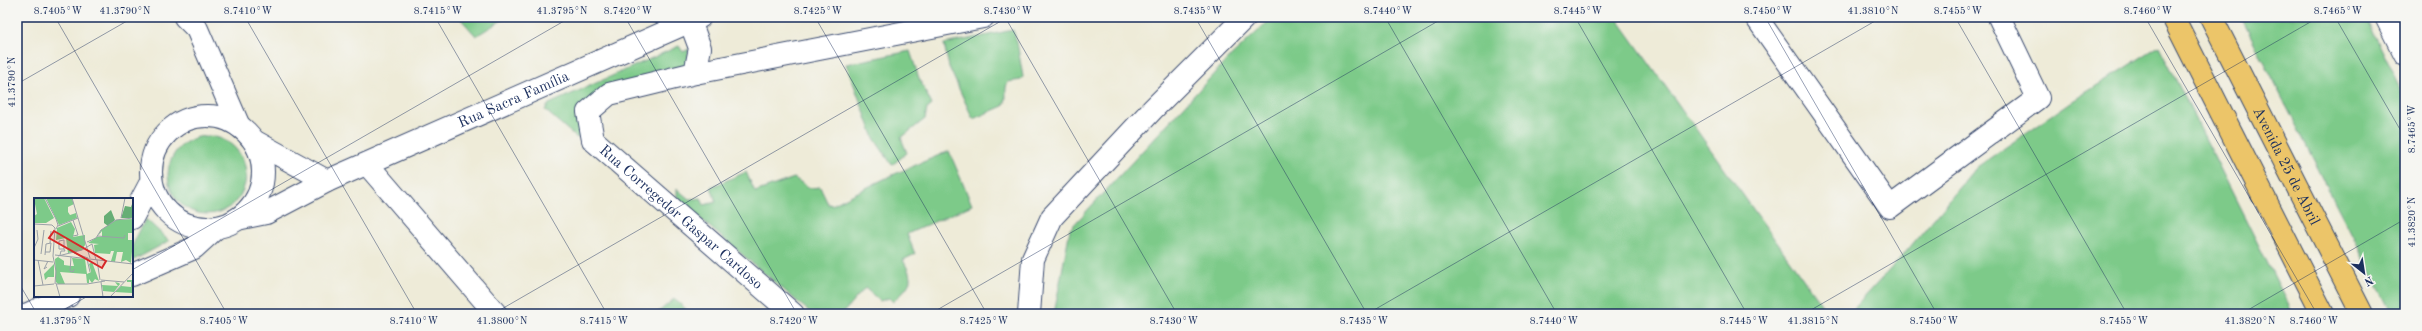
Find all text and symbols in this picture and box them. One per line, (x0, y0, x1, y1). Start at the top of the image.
text: 8.7405°W (34, 6, 82, 16)
text: 41.3790°N (99, 6, 151, 16)
text: 8.7410°W (224, 6, 272, 16)
text: 8.7415°W (414, 6, 462, 16)
text: 41.3795°N (536, 6, 588, 16)
text: 8.7420°W (604, 6, 652, 16)
text: 8.7425°W (794, 6, 842, 16)
text: 8.7430°W (984, 6, 1032, 16)
text: 8.7435°W (1174, 6, 1222, 16)
text: 8.7440°W (1364, 6, 1412, 16)
text: 8.7445°W (1554, 6, 1602, 16)
text: 8.7450°W (1744, 6, 1792, 16)
text: 41.3810°N (1847, 6, 1899, 16)
text: 8.7455°W (1934, 6, 1982, 16)
text: 8.7460°W (2124, 6, 2172, 16)
text: 8.7465°W (2314, 6, 2362, 16)
text: 41.3790°N (7, 56, 17, 108)
street label: Rua Sacra Família (456, 69, 572, 131)
street label: Avenida 25 de Abril (2249, 105, 2322, 228)
text: 8.7465°W (2407, 105, 2417, 153)
street label: Rua Corregedor Gaspar Cardoso (596, 143, 765, 293)
text: 41.3820°N (2407, 196, 2417, 248)
inset map (34, 198, 133, 297)
north arrow (2344, 253, 2384, 293)
text: N (2361, 273, 2375, 288)
text: 41.3795°N (39, 316, 91, 326)
text: 8.7405°W (200, 316, 248, 326)
text: 8.7410°W (390, 316, 438, 326)
text: 41.3800°N (476, 316, 528, 326)
text: 8.7415°W (580, 316, 628, 326)
text: 8.7420°W (770, 316, 818, 326)
text: 8.7425°W (960, 316, 1008, 326)
text: 8.7430°W (1150, 316, 1198, 326)
text: 8.7435°W (1340, 316, 1388, 326)
text: 8.7440°W (1530, 316, 1578, 326)
text: 8.7445°W (1720, 316, 1768, 326)
text: 41.3815°N (1787, 316, 1839, 326)
text: 8.7450°W (1910, 316, 1958, 326)
text: 8.7455°W (2100, 316, 2148, 326)
text: 41.3820°N (2224, 316, 2276, 326)
text: 8.7460°W (2290, 316, 2338, 326)

